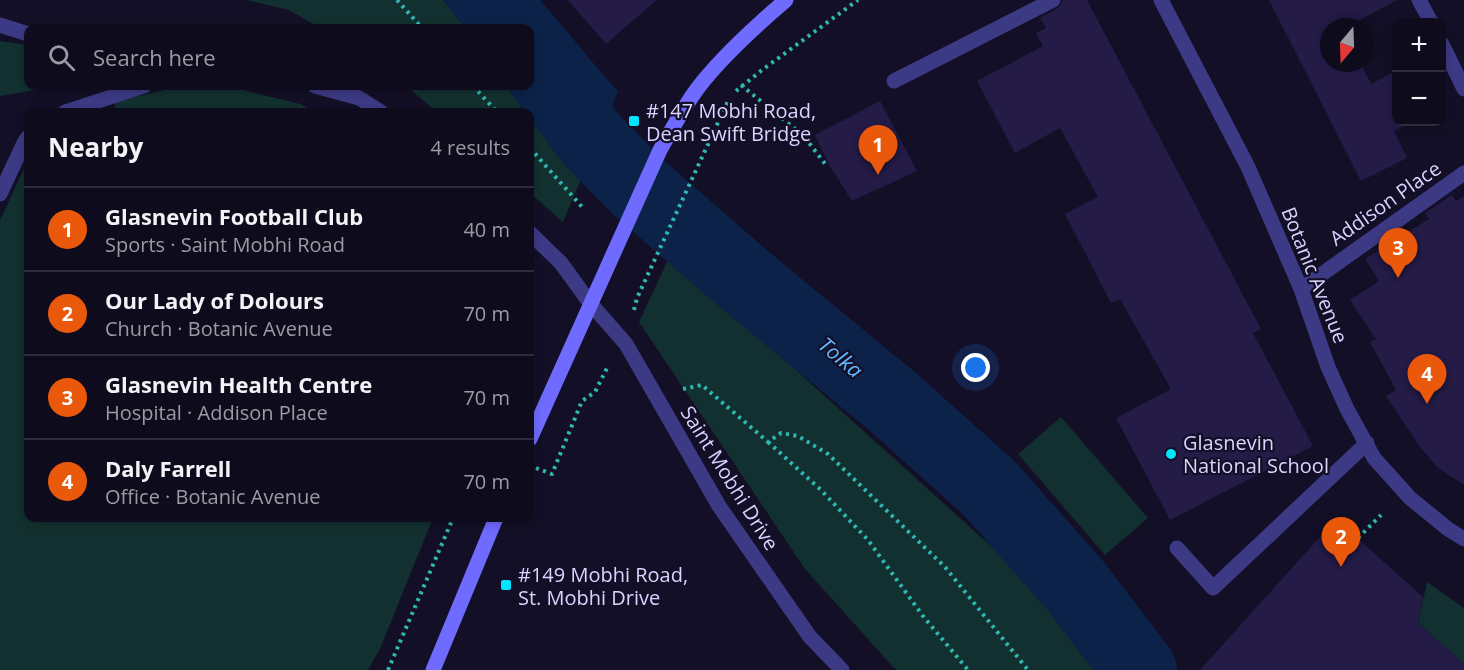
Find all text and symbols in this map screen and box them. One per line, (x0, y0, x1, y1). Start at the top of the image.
north arrow (1320, 18, 1374, 72)
map controls (1392, 18, 1446, 126)
button: + (1392, 18, 1446, 72)
search box (24, 24, 534, 90)
icon: search (45, 41, 78, 74)
text: Search here (93, 42, 216, 72)
button: − (1392, 72, 1446, 126)
place label: #147 Mobhi Road, Dean Swift Bridge (646, 97, 816, 147)
marker: #147 Mobhi Road, Dean Swift Bridge (627, 114, 641, 128)
pin: 1 (858, 126, 898, 175)
text: Nearby (48, 129, 143, 165)
text: 4 results (430, 134, 510, 161)
street label: Addison Place (1324, 155, 1446, 251)
text: Glasnevin Football Club (105, 201, 363, 231)
street label: Botanic Avenue (1275, 203, 1355, 347)
text: 1 (62, 216, 73, 243)
text: 40 m (463, 216, 510, 243)
pin: 3 (1378, 228, 1418, 278)
text: Sports · Saint Mobhi Road (105, 231, 345, 258)
text: Our Lady of Dolours (105, 285, 324, 315)
text: 2 (62, 300, 73, 327)
text: 70 m (463, 300, 510, 327)
text: Church · Botanic Avenue (105, 315, 333, 342)
water label: Tolka (813, 330, 869, 384)
your location (961, 353, 990, 382)
pin: 4 (1408, 354, 1446, 404)
text: Glasnevin Health Centre (105, 369, 372, 399)
text: 3 (62, 384, 73, 411)
text: 70 m (463, 384, 510, 411)
text: Hospital · Addison Place (105, 399, 328, 426)
street label: Saint Mobhi Drive (675, 401, 785, 555)
place label: Glasnevin National School (1183, 429, 1329, 479)
marker: Glasnevin National School (1164, 447, 1178, 461)
text: Daly Farrell (105, 453, 231, 483)
text: 4 (62, 468, 73, 495)
text: 70 m (463, 468, 510, 495)
text: Office · Botanic Avenue (105, 483, 320, 510)
pin: 2 (1322, 518, 1360, 567)
place label: #149 Mobhi Road, St. Mobhi Drive (518, 561, 688, 611)
marker: #149 Mobhi Road, St. Mobhi Drive (499, 578, 513, 592)

